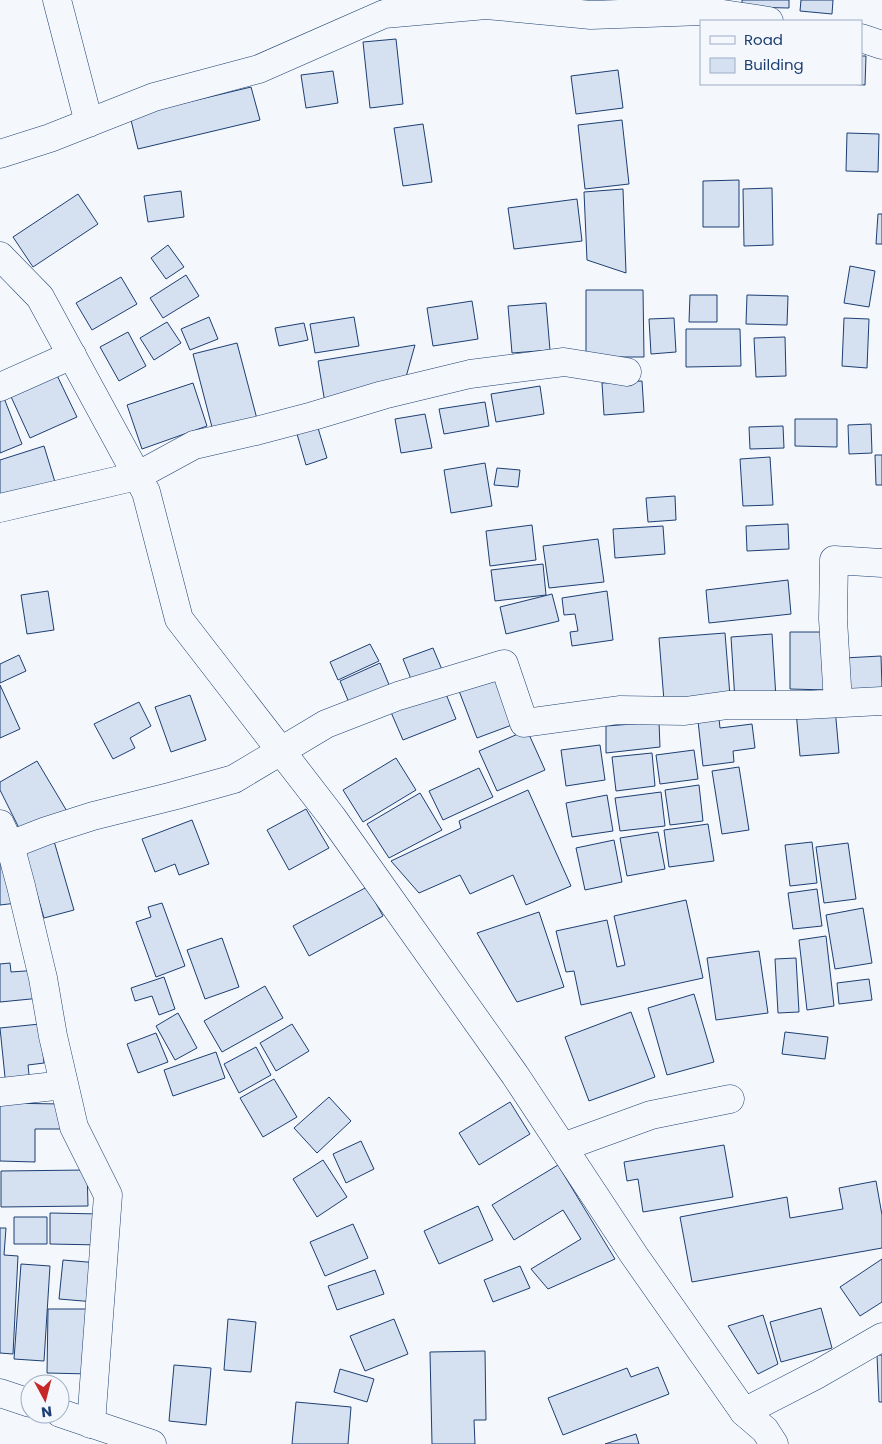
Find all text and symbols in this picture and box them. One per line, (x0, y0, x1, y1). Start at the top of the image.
legend (700, 20, 862, 85)
text: Road (744, 29, 783, 50)
text: Building (744, 54, 804, 75)
north arrow (20, 1374, 70, 1424)
text: N (40, 1401, 53, 1422)

